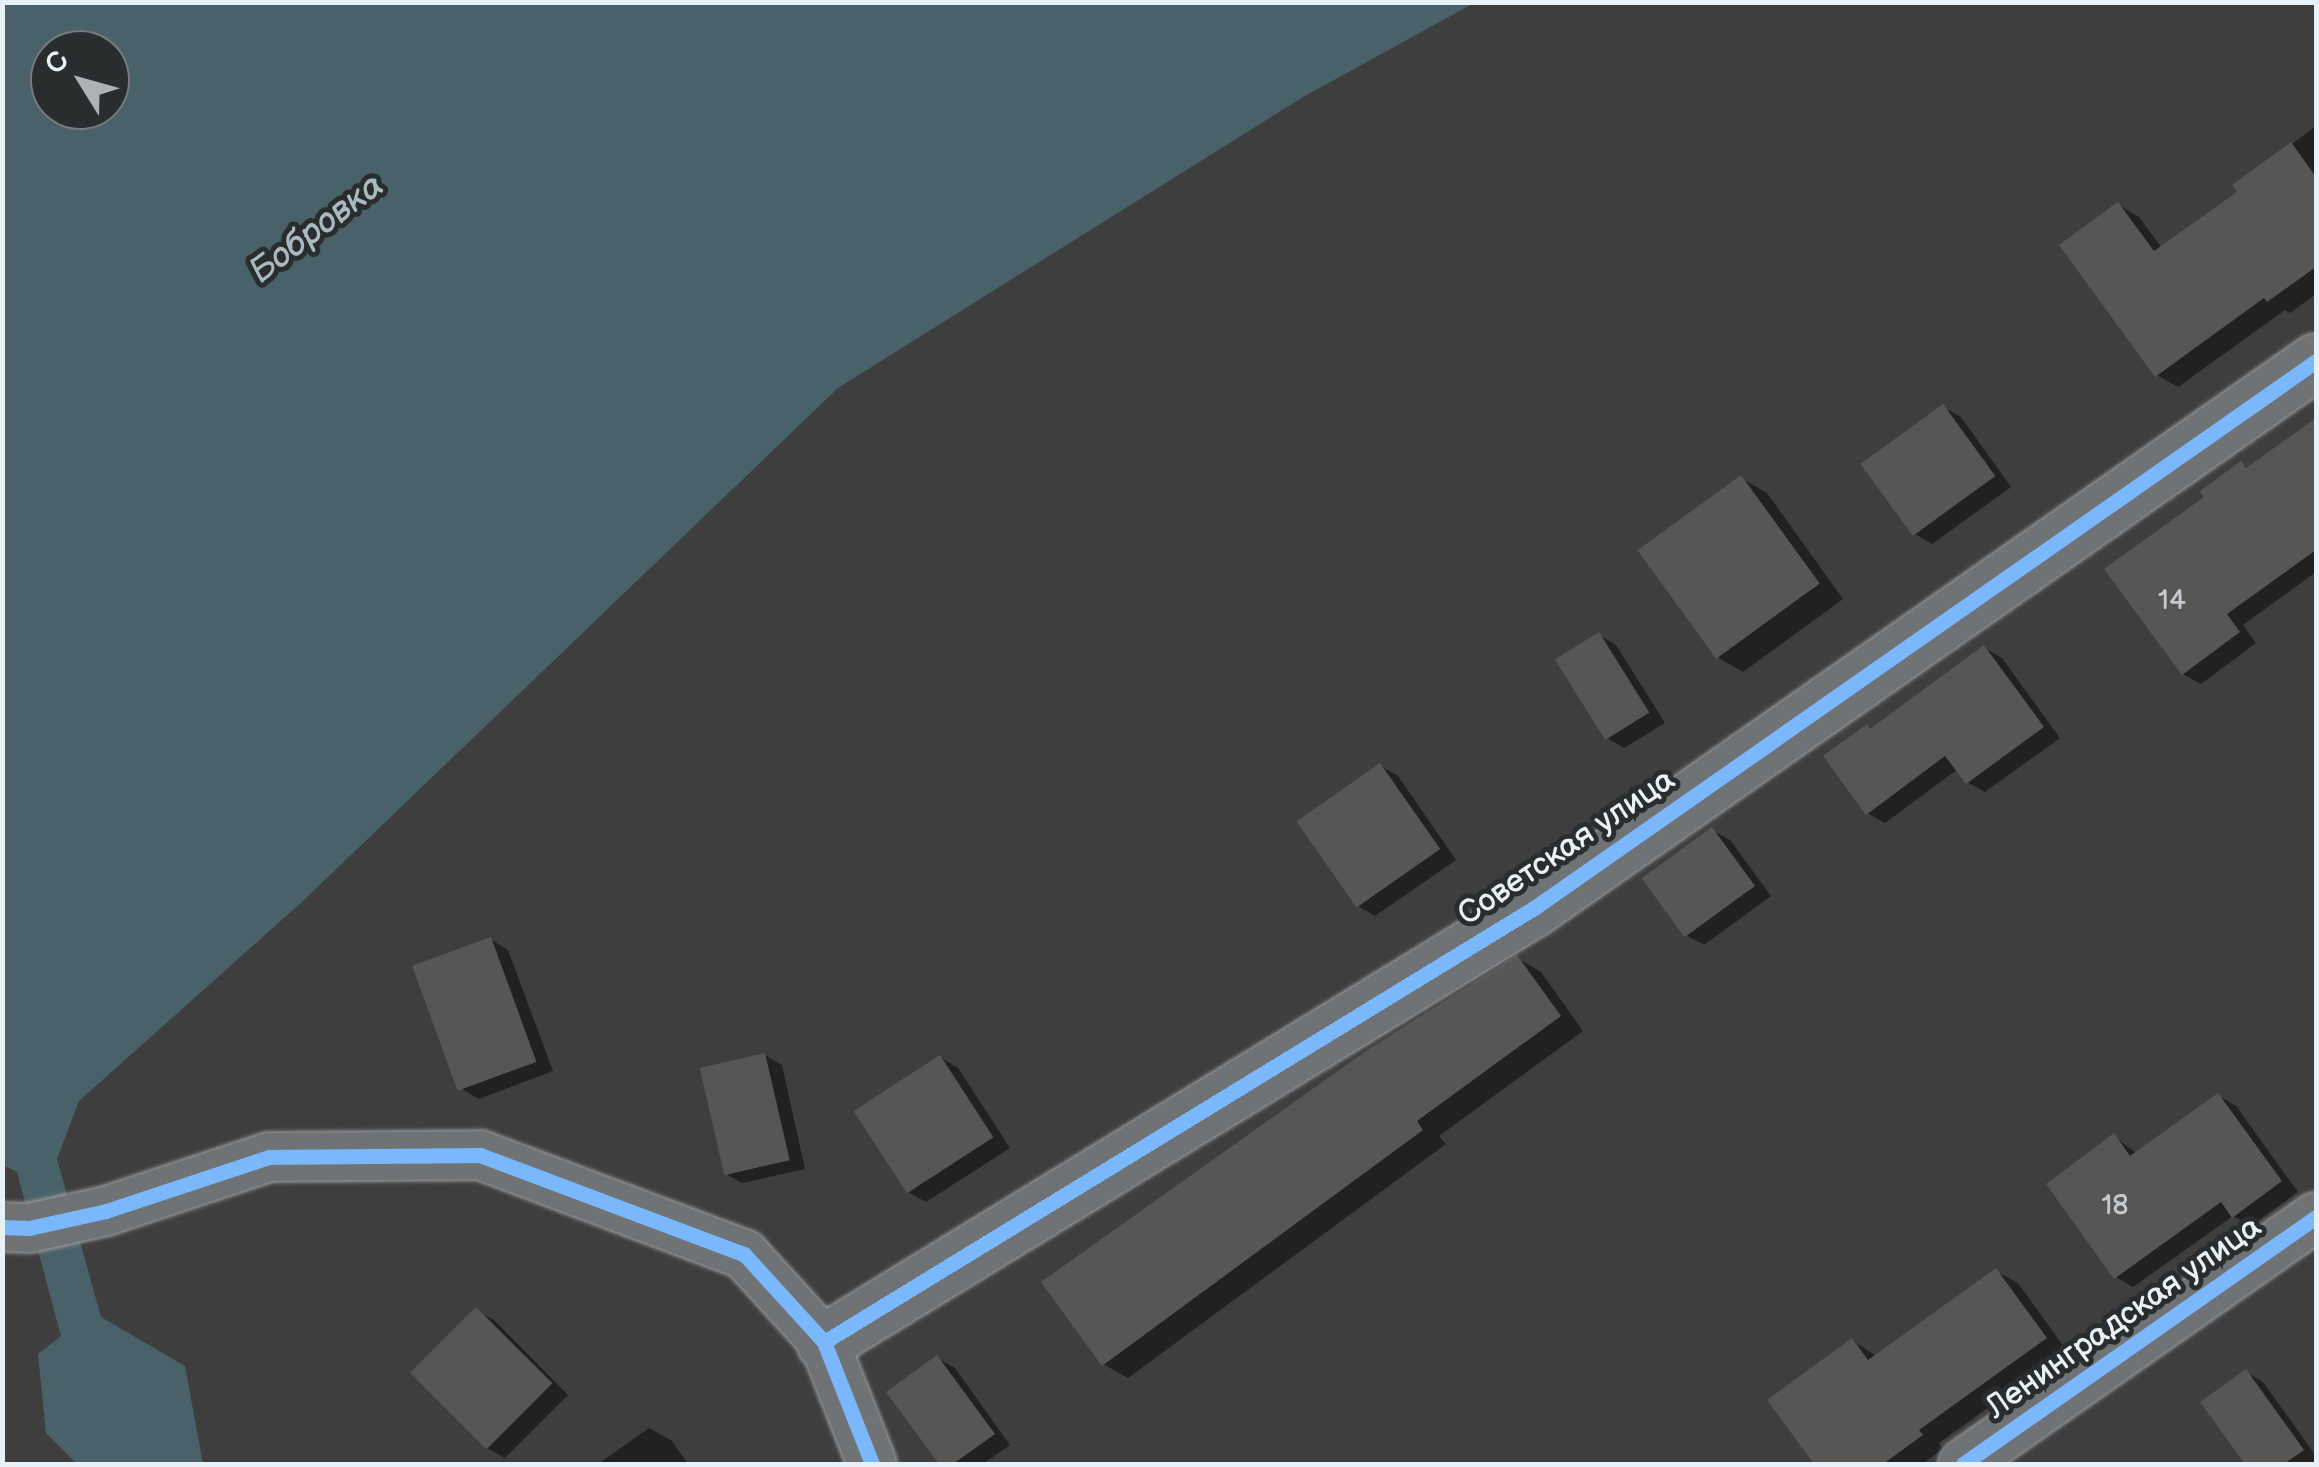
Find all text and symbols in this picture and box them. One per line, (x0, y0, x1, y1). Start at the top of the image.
north arrow (30, 30, 130, 130)
text: С (38, 45, 76, 81)
water label: Бобровка (242, 165, 392, 293)
house number: 14 (2158, 584, 2186, 618)
street label: Советская улица (1451, 761, 1683, 935)
house number: 18 (2101, 1189, 2129, 1223)
street label: Ленинградская улица (1979, 1208, 2269, 1428)

